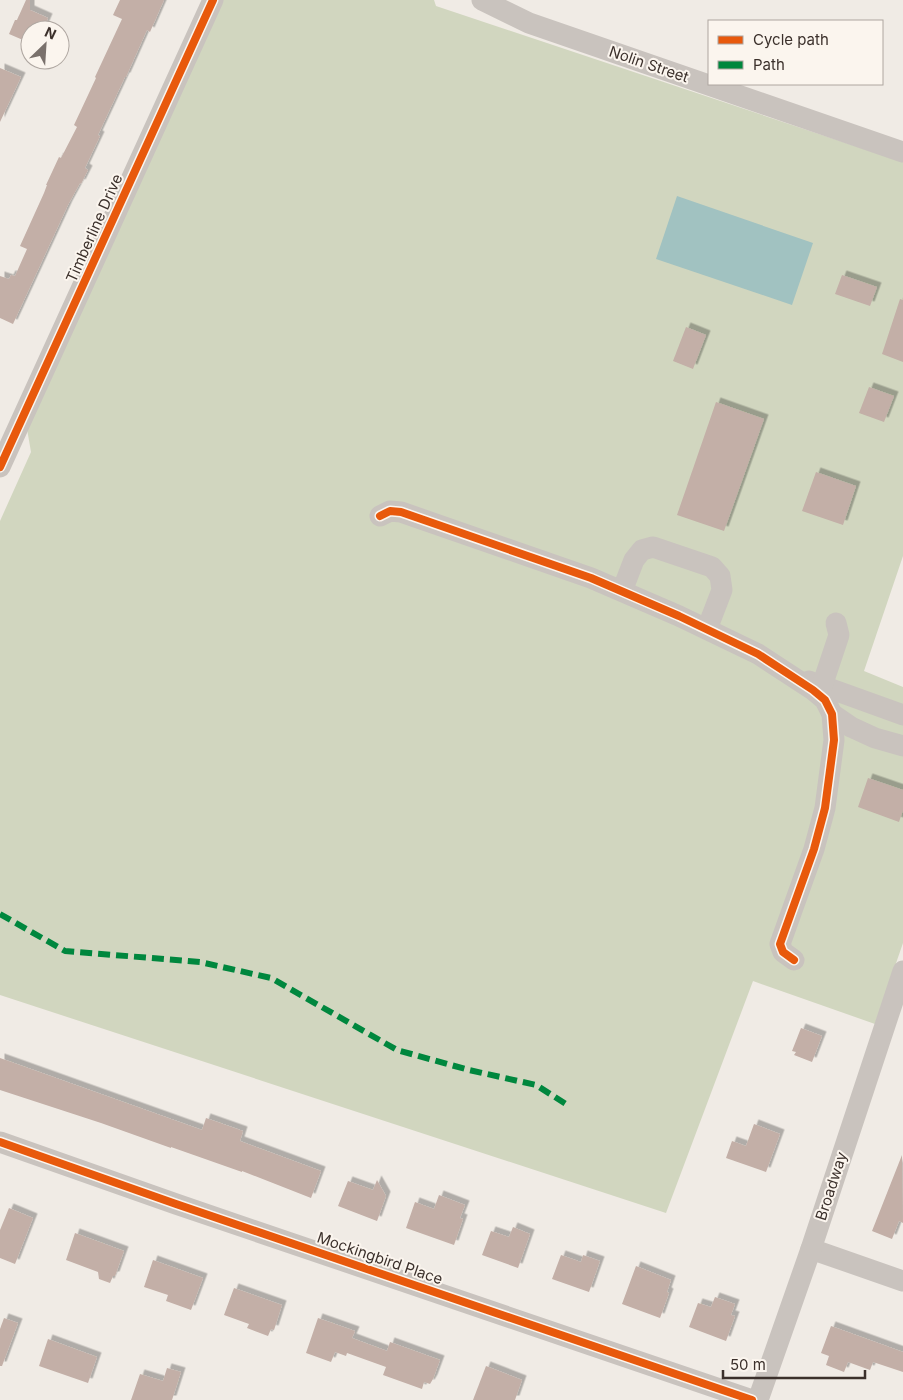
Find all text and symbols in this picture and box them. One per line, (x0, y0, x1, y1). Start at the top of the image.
north arrow (20, 20, 70, 70)
legend (708, 20, 883, 85)
text: N (42, 23, 59, 43)
text: Cycle path (753, 30, 829, 49)
street label: Nolin Street (607, 42, 691, 87)
text: Path (753, 55, 785, 74)
street label: Timberline Drive (62, 171, 126, 285)
street label: Broadway (811, 1149, 851, 1223)
street label: Mockingbird Place (315, 1228, 445, 1288)
scale bar (723, 1348, 866, 1380)
text: 50 m (730, 1355, 766, 1374)

